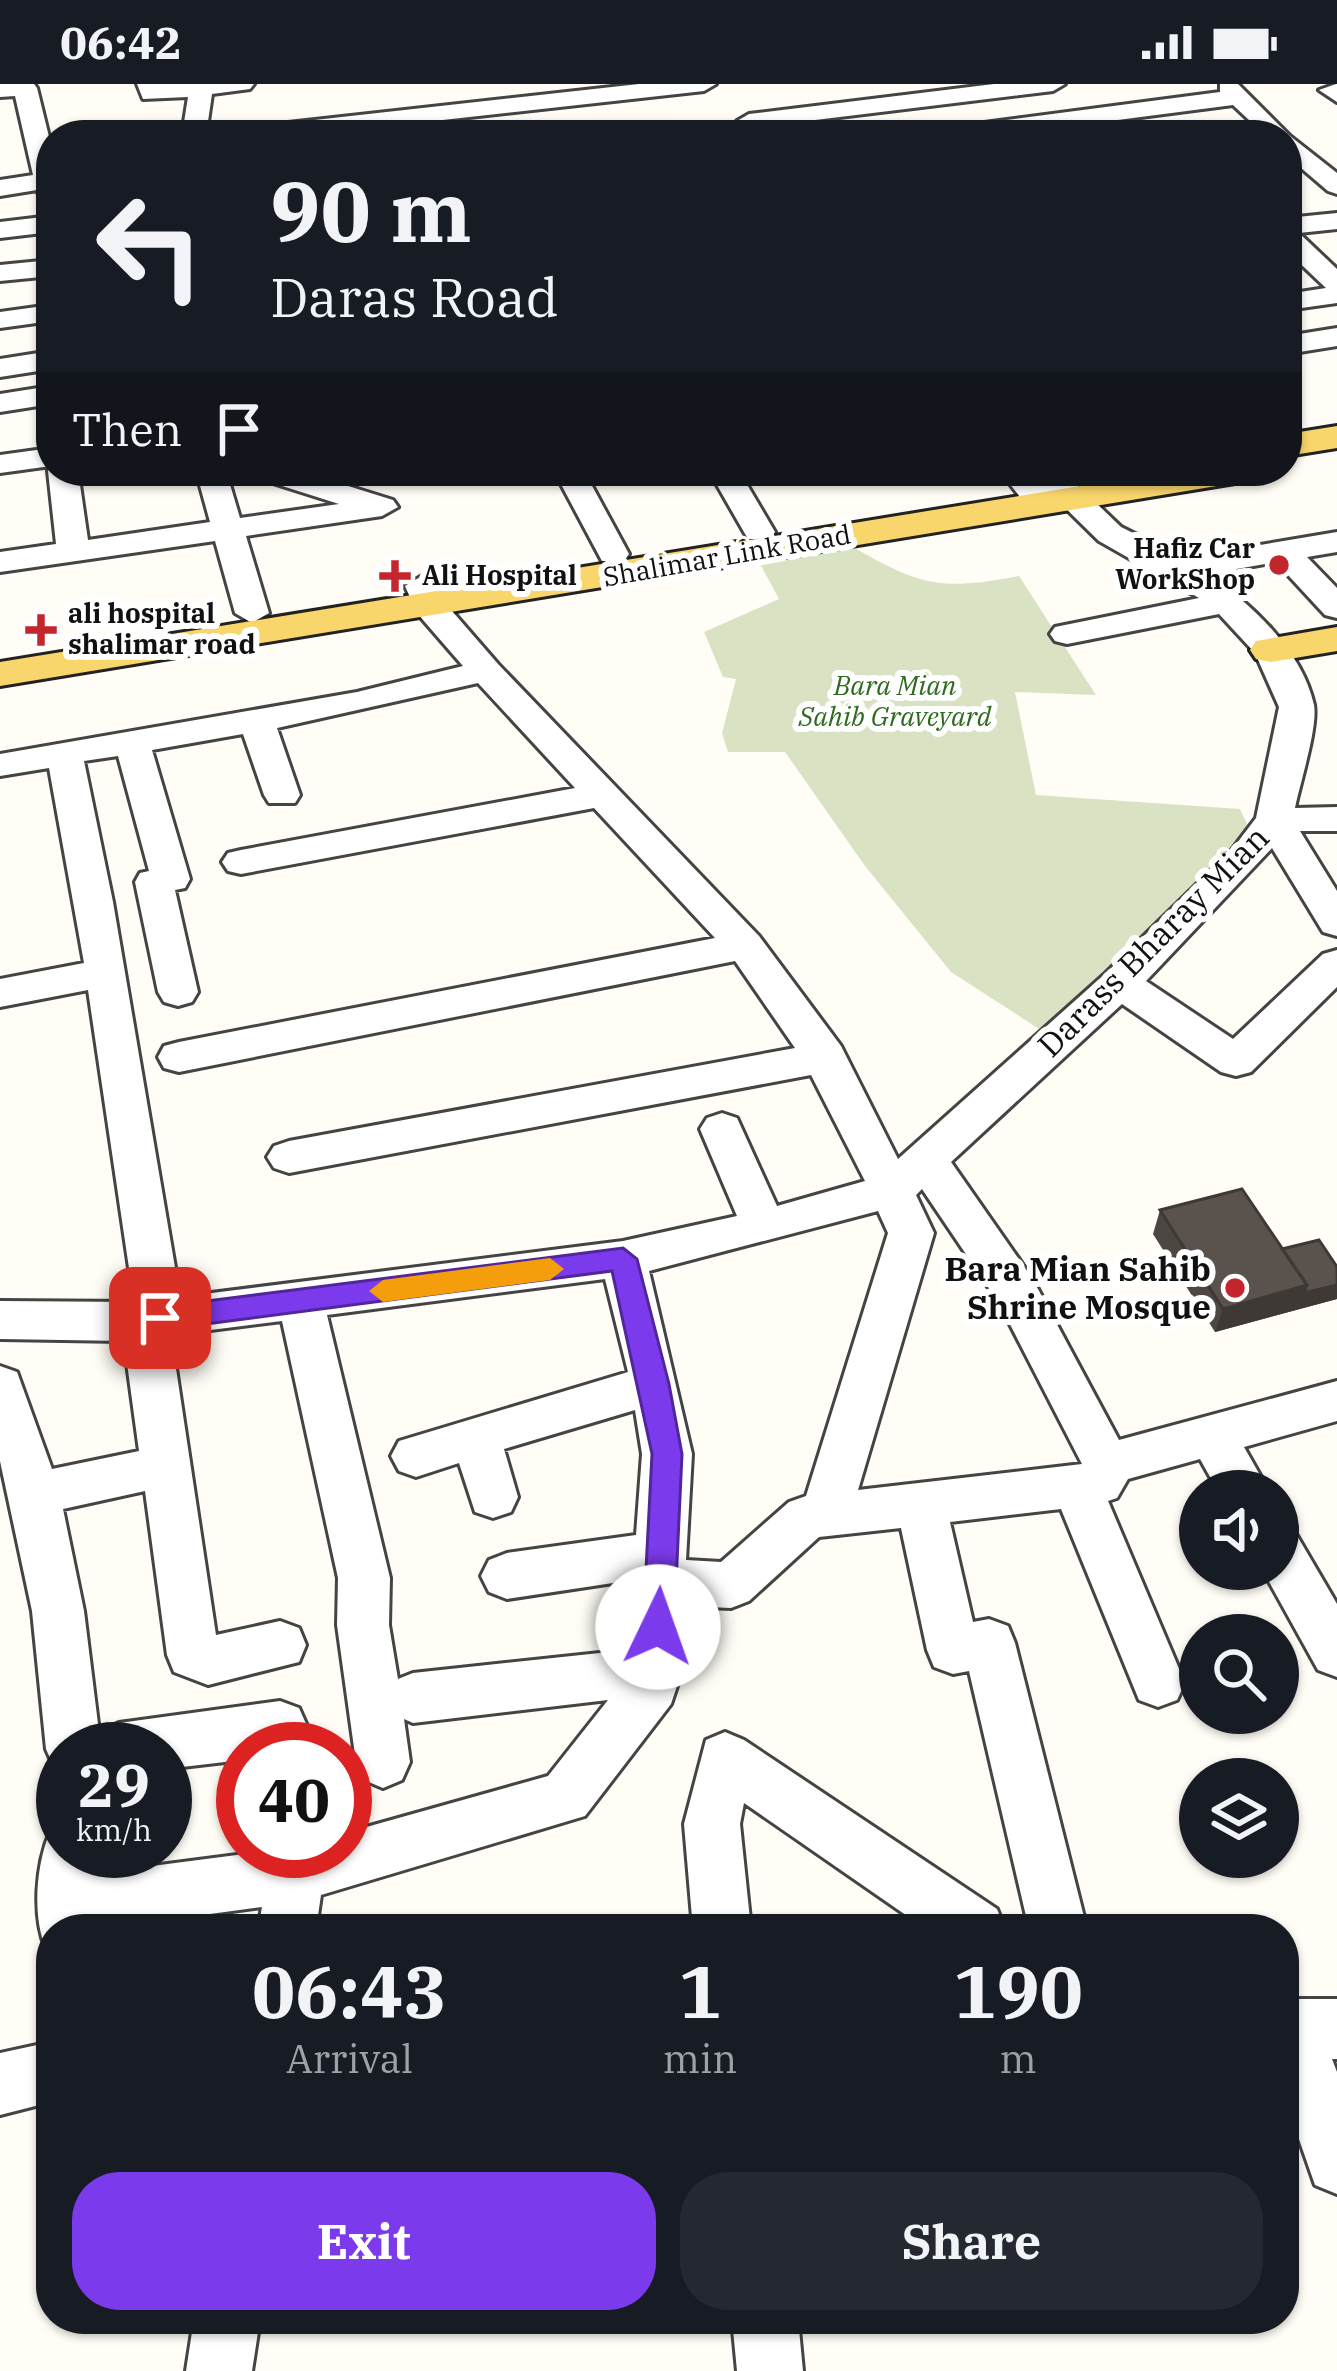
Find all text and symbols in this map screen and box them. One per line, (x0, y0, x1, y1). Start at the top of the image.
text: 06:42 (60, 13, 182, 71)
text: 90 m (270, 156, 472, 265)
icon: left (72, 168, 228, 324)
text: Daras Road (270, 262, 559, 332)
icon: arrive (206, 396, 272, 462)
text: Then (72, 400, 182, 458)
street label: Shalimar Link Road (600, 515, 853, 594)
place label: Hafiz Car WorkShop (1115, 530, 1255, 596)
marker: Hafiz Car WorkShop (1266, 552, 1292, 578)
place label: Ali Hospital (422, 557, 577, 592)
marker: Ali Hospital (379, 560, 411, 592)
place label: ali hospital shalimar road (68, 595, 256, 661)
marker: ali hospital shalimar road (25, 614, 57, 646)
park label: Bara Mian Sahib Graveyard (798, 667, 992, 733)
street label: Darass Bharay Mian (1028, 816, 1278, 1066)
place label: Bara Mian Sahib Shrine Mosque (944, 1247, 1211, 1328)
pin (109, 1267, 211, 1369)
marker: Bara Mian Sahib Shrine Mosque (1222, 1275, 1248, 1301)
icon: arrive (127, 1285, 193, 1351)
map controls (1179, 1470, 1299, 1878)
button: sound (1179, 1470, 1299, 1590)
position arrow (595, 1564, 721, 1690)
button: search (1179, 1614, 1299, 1734)
speed limit sign: 40 (216, 1722, 372, 1878)
text: 29 (78, 1745, 150, 1824)
button: layers (1179, 1758, 1299, 1878)
text: km/h (76, 1810, 152, 1849)
text: 06:43 (252, 1944, 447, 2038)
text: 1 (678, 1944, 722, 2038)
text: 190 (953, 1944, 1083, 2038)
text: Arrival (286, 2033, 413, 2084)
text: min (663, 2033, 737, 2084)
text: m (1000, 2033, 1037, 2084)
button: Exit (72, 2172, 656, 2310)
button: Share (680, 2172, 1263, 2310)

